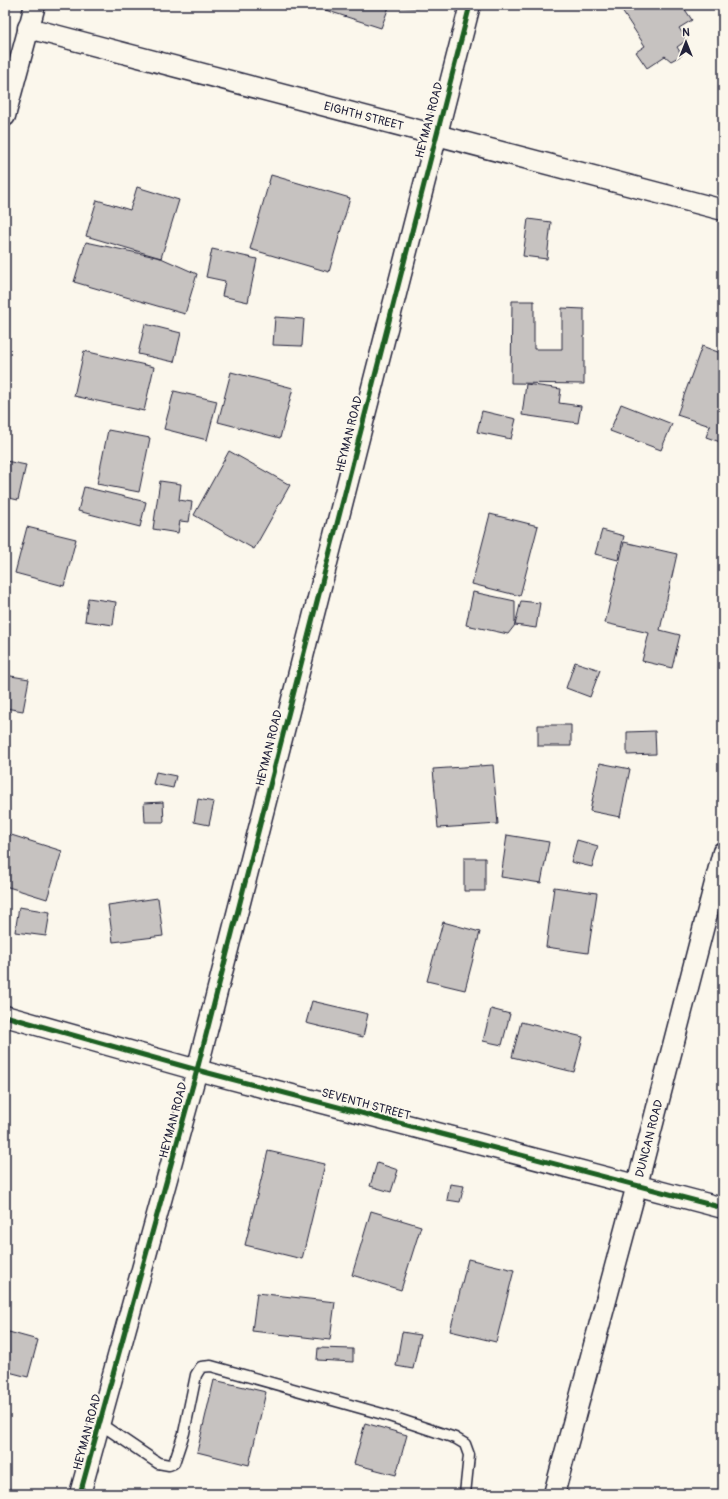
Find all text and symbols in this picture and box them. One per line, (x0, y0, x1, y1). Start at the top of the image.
north arrow (666, 22, 706, 62)
text: N (682, 26, 690, 39)
street label: HEYMAN ROAD (412, 80, 447, 160)
street label: EIGHTH STREET (322, 99, 405, 134)
street label: HEYMAN ROAD (333, 394, 366, 474)
street label: HEYMAN ROAD (253, 708, 286, 788)
street label: HEYMAN ROAD (156, 1080, 191, 1160)
street label: SEVENTH STREET (320, 1085, 412, 1124)
street label: DUNCAN ROAD (632, 1098, 667, 1179)
street label: HEYMAN ROAD (70, 1392, 105, 1472)

